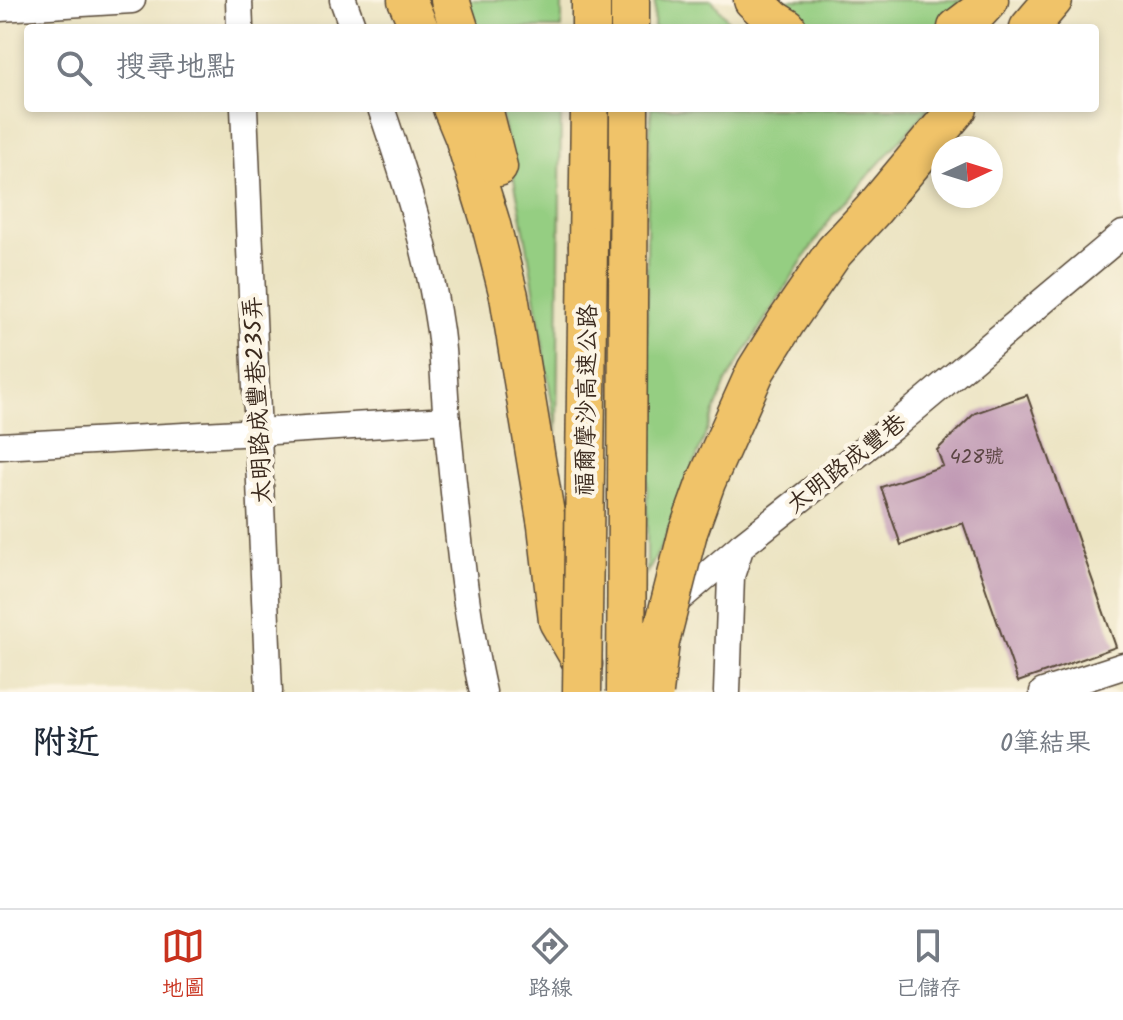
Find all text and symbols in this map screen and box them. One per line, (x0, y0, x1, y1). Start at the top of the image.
search box (24, 24, 1099, 112)
text: 搜尋地點 (116, 44, 236, 92)
icon: search (52, 46, 96, 90)
north arrow (931, 136, 1003, 208)
street label: 太明路成豐巷235弄 (234, 295, 283, 505)
street label: 福爾摩沙高速公路 (566, 304, 609, 496)
street label: 太明路成豐巷 (778, 404, 916, 524)
house number: 428號 (950, 442, 1004, 474)
text: 附近 (32, 717, 100, 771)
text: 0筆結果 (1000, 723, 1091, 765)
tab: 地圖 (161, 924, 206, 1007)
tab: 路線 (528, 924, 573, 1007)
tab: 已儲存 (895, 924, 962, 1007)

